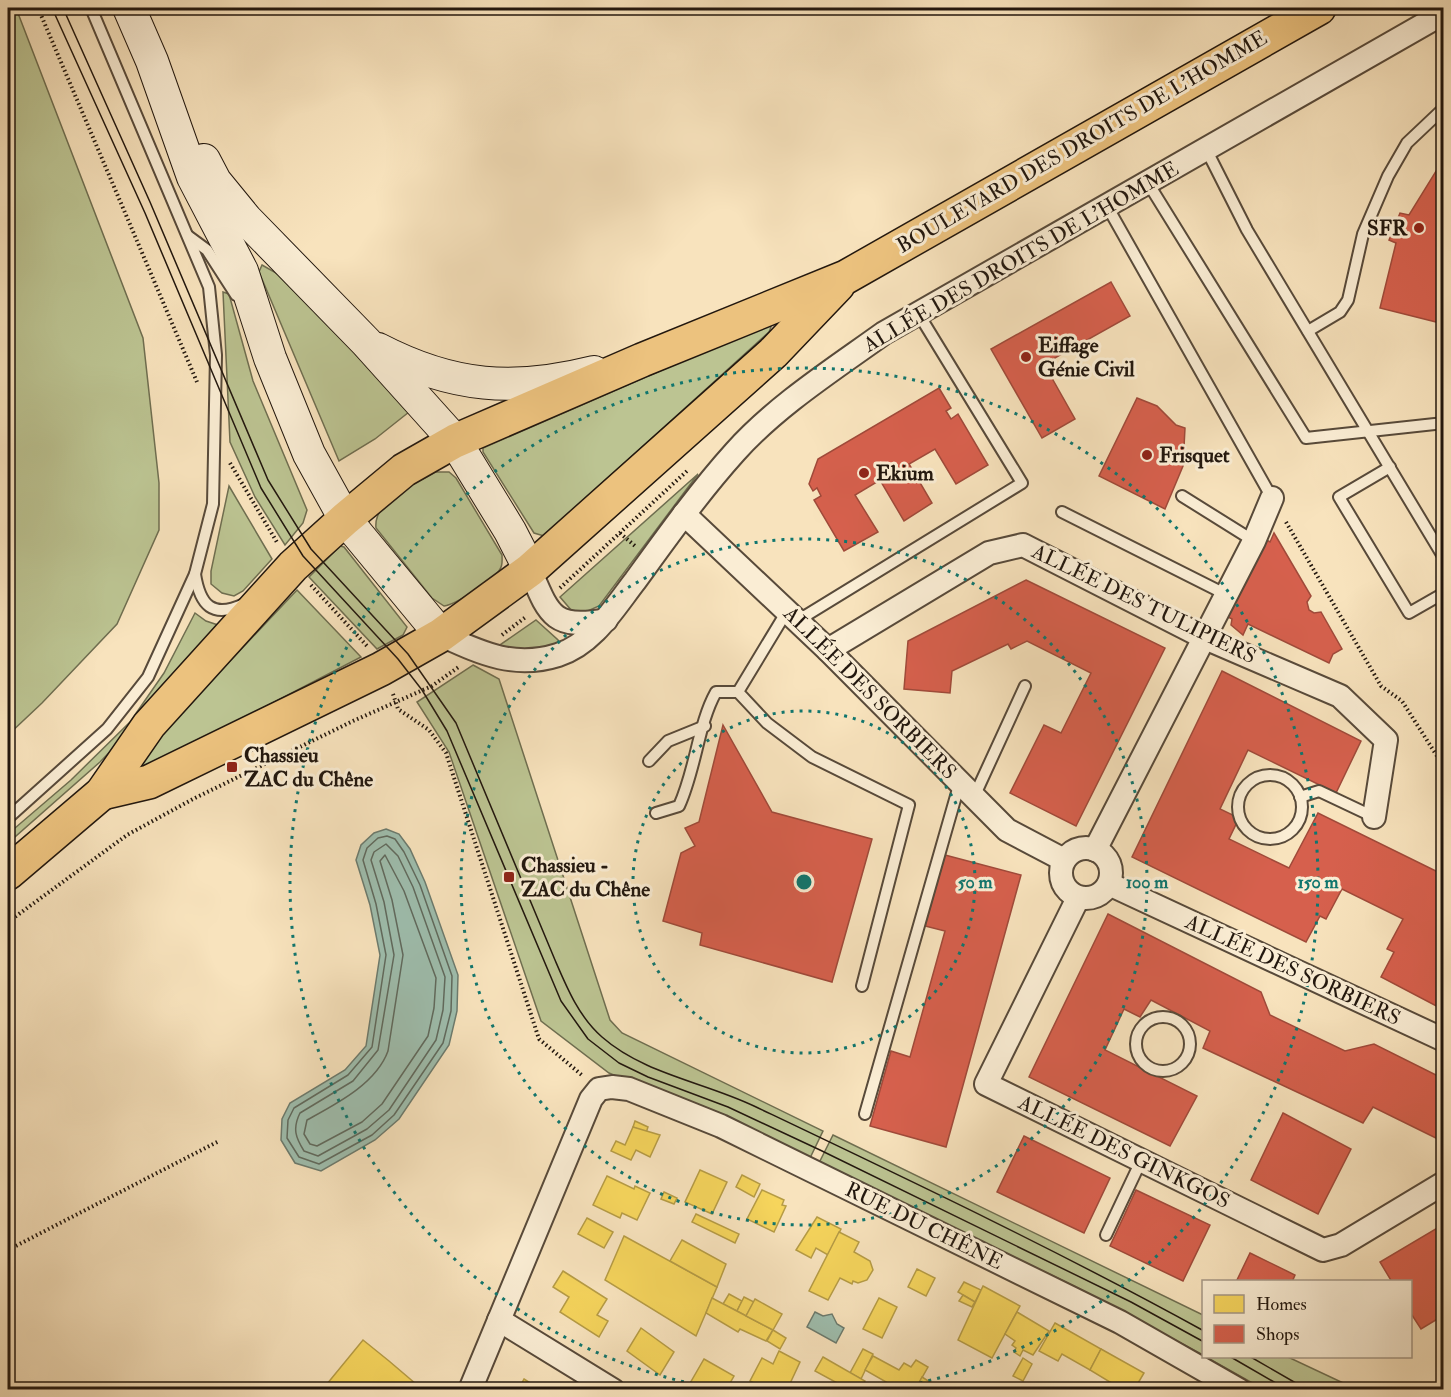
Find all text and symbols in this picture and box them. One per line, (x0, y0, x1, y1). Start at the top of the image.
street label: BOULEVARD DES DROITS DE L'HOMME (892, 24, 1272, 260)
street label: ALLÉE DES DROITS DE L'HOMME (858, 155, 1184, 359)
place label: SFR (1367, 215, 1408, 242)
marker: SFR (1412, 221, 1426, 235)
place label: Eiffage Génie Civil (1038, 332, 1135, 383)
marker: Eiffage Génie Civil (1019, 350, 1033, 364)
place label: Frisquet (1159, 442, 1230, 469)
marker: Frisquet (1140, 448, 1154, 462)
place label: Ekium (876, 460, 935, 487)
marker: Ekium (857, 466, 871, 480)
street label: ALLÉE DES TULIPIERS (1027, 537, 1260, 670)
street label: ALLÉE DES SORBIERS (777, 600, 962, 785)
place label: Chassieu ZAC du Chêne (244, 742, 373, 793)
marker: Chassieu ZAC du Chêne (225, 760, 239, 774)
place label: Chassieu - ZAC du Chêne (521, 852, 650, 903)
marker: Chassieu - ZAC du Chêne (502, 870, 516, 884)
text: 50 m (958, 871, 993, 894)
text: 100 m (1126, 871, 1169, 894)
text: 150 m (1297, 871, 1340, 894)
centre of rings (794, 872, 814, 892)
street label: ALLÉE DES SORBIERS (1180, 908, 1405, 1032)
street label: ALLÉE DES GINKGOS (1013, 1089, 1234, 1215)
street label: RUE DU CHÊNE (841, 1176, 1007, 1276)
legend (1202, 1280, 1412, 1358)
text: Homes (1256, 1293, 1307, 1316)
text: Shops (1256, 1323, 1299, 1346)

